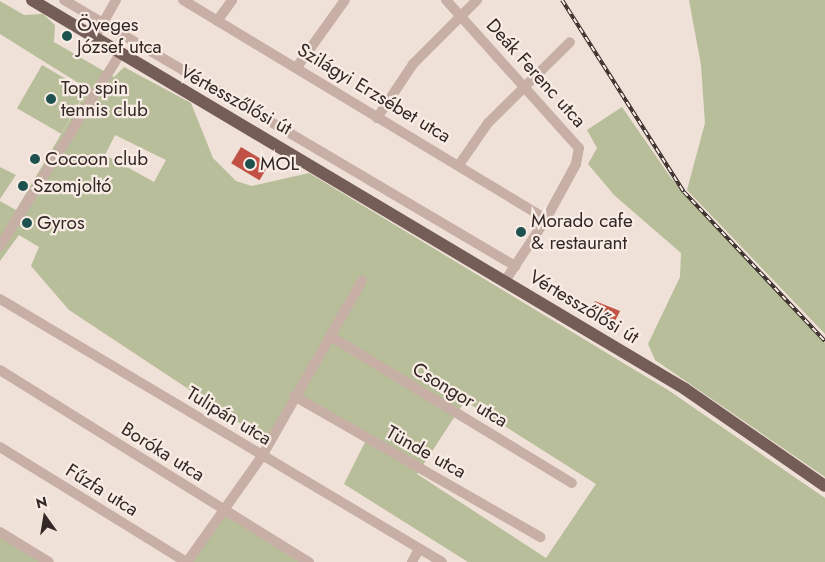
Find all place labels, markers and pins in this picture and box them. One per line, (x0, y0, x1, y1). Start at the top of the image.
place label: Öveges József utca (77, 14, 162, 58)
marker: Öveges József utca (61, 30, 73, 42)
place label: Top spin tennis club (61, 77, 148, 121)
marker: Top spin tennis club (45, 93, 57, 105)
place label: Cocoon club (45, 148, 148, 170)
marker: Cocoon club (29, 153, 41, 165)
place label: MOL (260, 153, 299, 175)
marker: MOL (244, 158, 256, 170)
place label: Szomjoltó (33, 175, 111, 197)
marker: Szomjoltó (17, 180, 29, 192)
place label: Morado cafe & restaurant (531, 210, 633, 254)
place label: Gyros (37, 212, 85, 234)
marker: Gyros (21, 217, 33, 229)
marker: Morado cafe & restaurant (515, 226, 527, 238)

